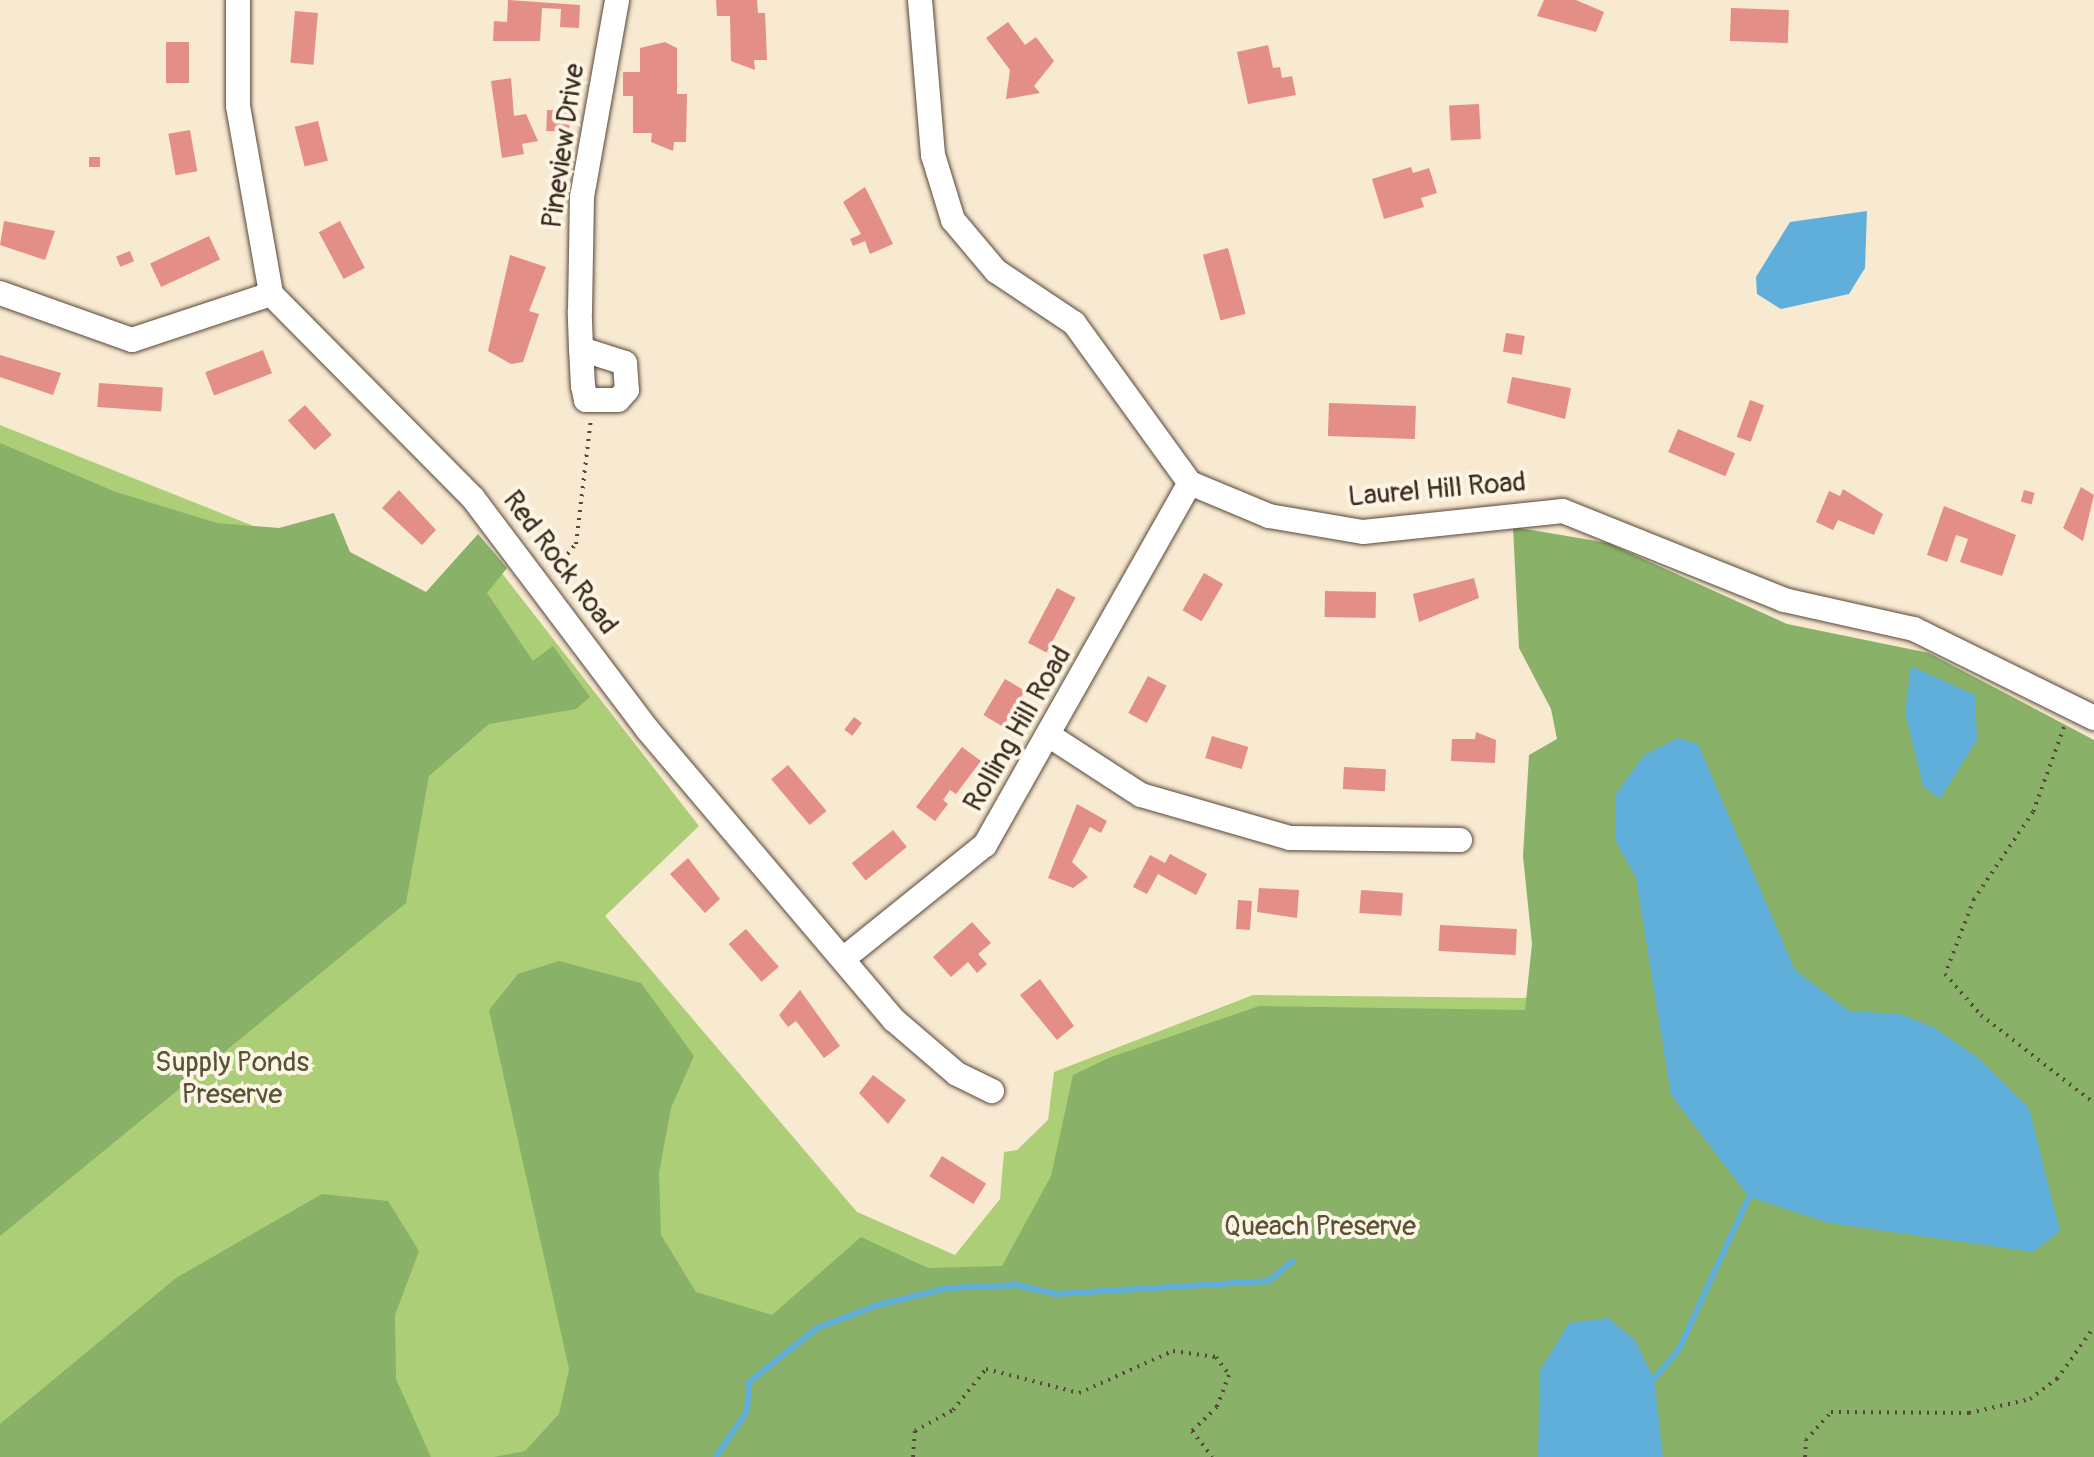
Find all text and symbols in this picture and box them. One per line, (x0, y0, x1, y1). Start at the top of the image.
street label: Pineview Drive (536, 61, 592, 231)
street label: Laurel Hill Road (1347, 465, 1527, 515)
street label: Red Rock Road (495, 485, 625, 641)
street label: Rolling Hill Road (957, 640, 1079, 818)
park label: Supply Ponds Preserve (155, 1046, 309, 1112)
park label: Queach Preserve (1224, 1210, 1416, 1244)

